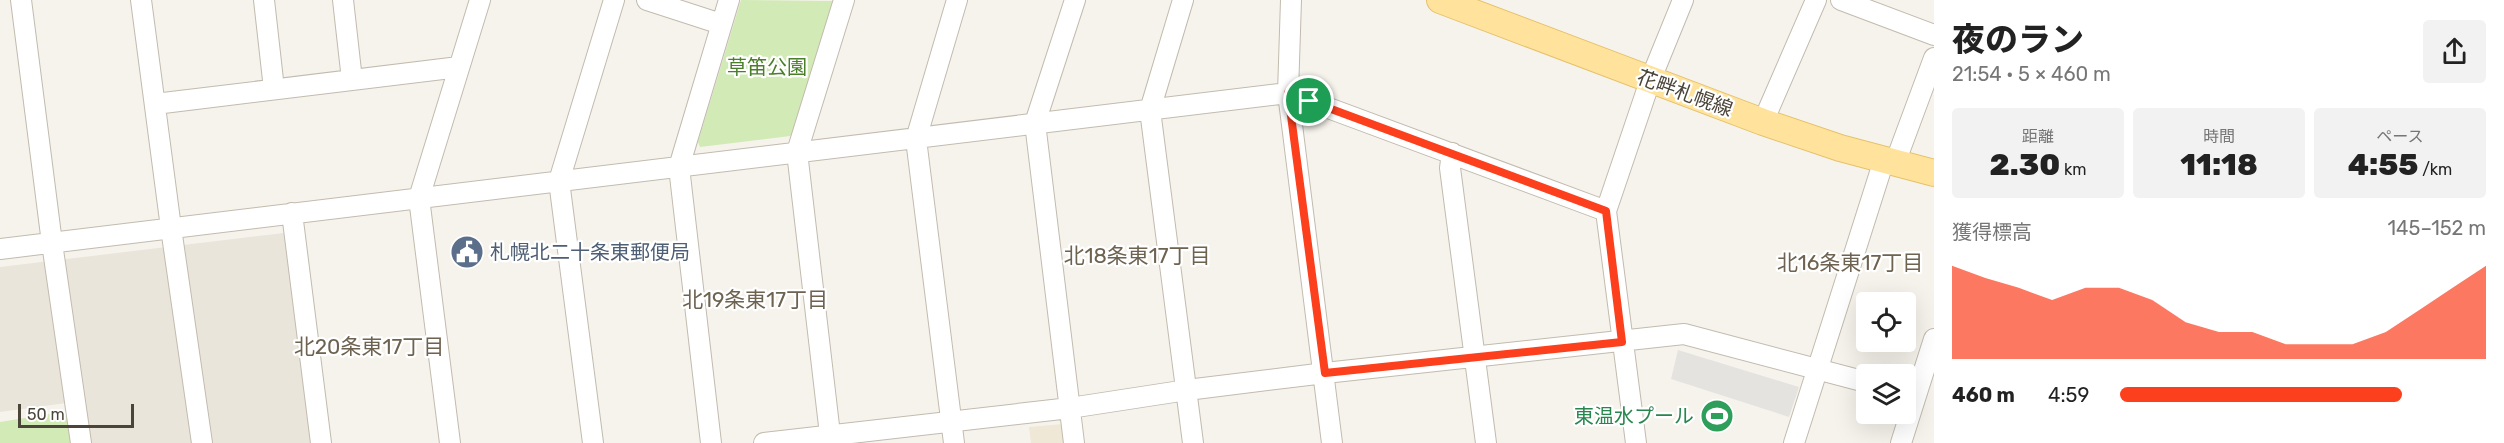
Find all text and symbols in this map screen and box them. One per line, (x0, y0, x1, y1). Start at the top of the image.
text: 夜のラン (1952, 20, 2084, 59)
button: share (2423, 20, 2486, 83)
park label: 草笛公園 (727, 55, 807, 79)
text: 21:54 · 5 × 460 m (1952, 62, 2111, 86)
street label: 花畔札幌線 (1634, 65, 1736, 121)
pin (1283, 75, 1334, 126)
icon: arrive (1292, 84, 1325, 117)
text: 距離 (2022, 127, 2054, 146)
text: 時間 (2203, 127, 2235, 146)
text: ペース (2376, 127, 2424, 146)
text: 2.30 (1989, 147, 2060, 183)
text: 11:18 (2180, 147, 2258, 183)
text: 4:55 (2348, 147, 2418, 183)
text: km (2060, 160, 2087, 179)
text: /km (2418, 160, 2452, 179)
text: 145–152 m (2388, 216, 2486, 240)
text: 獲得標高 (1952, 220, 2032, 244)
public building icon: 札幌北二十条東郵便局 (449, 234, 485, 270)
place label: 札幌北二十条東郵便局 (490, 240, 690, 264)
district label: 北18条東17丁目 (1063, 243, 1211, 268)
district label: 北16条東17丁目 (1777, 250, 1923, 275)
district label: 北19条東17丁目 (682, 287, 828, 312)
map controls (1856, 292, 1916, 424)
button: locate (1856, 292, 1916, 352)
district label: 北20条東17丁目 (294, 334, 444, 359)
button: layers (1856, 364, 1916, 424)
text: 460 m (1952, 383, 2015, 407)
text: 4:59 (2048, 383, 2089, 407)
sports icon: 東温水プール (1699, 398, 1735, 434)
scale bar (18, 401, 134, 428)
place label: 東温水プール (1574, 404, 1694, 428)
text: 50 m (27, 405, 65, 424)

